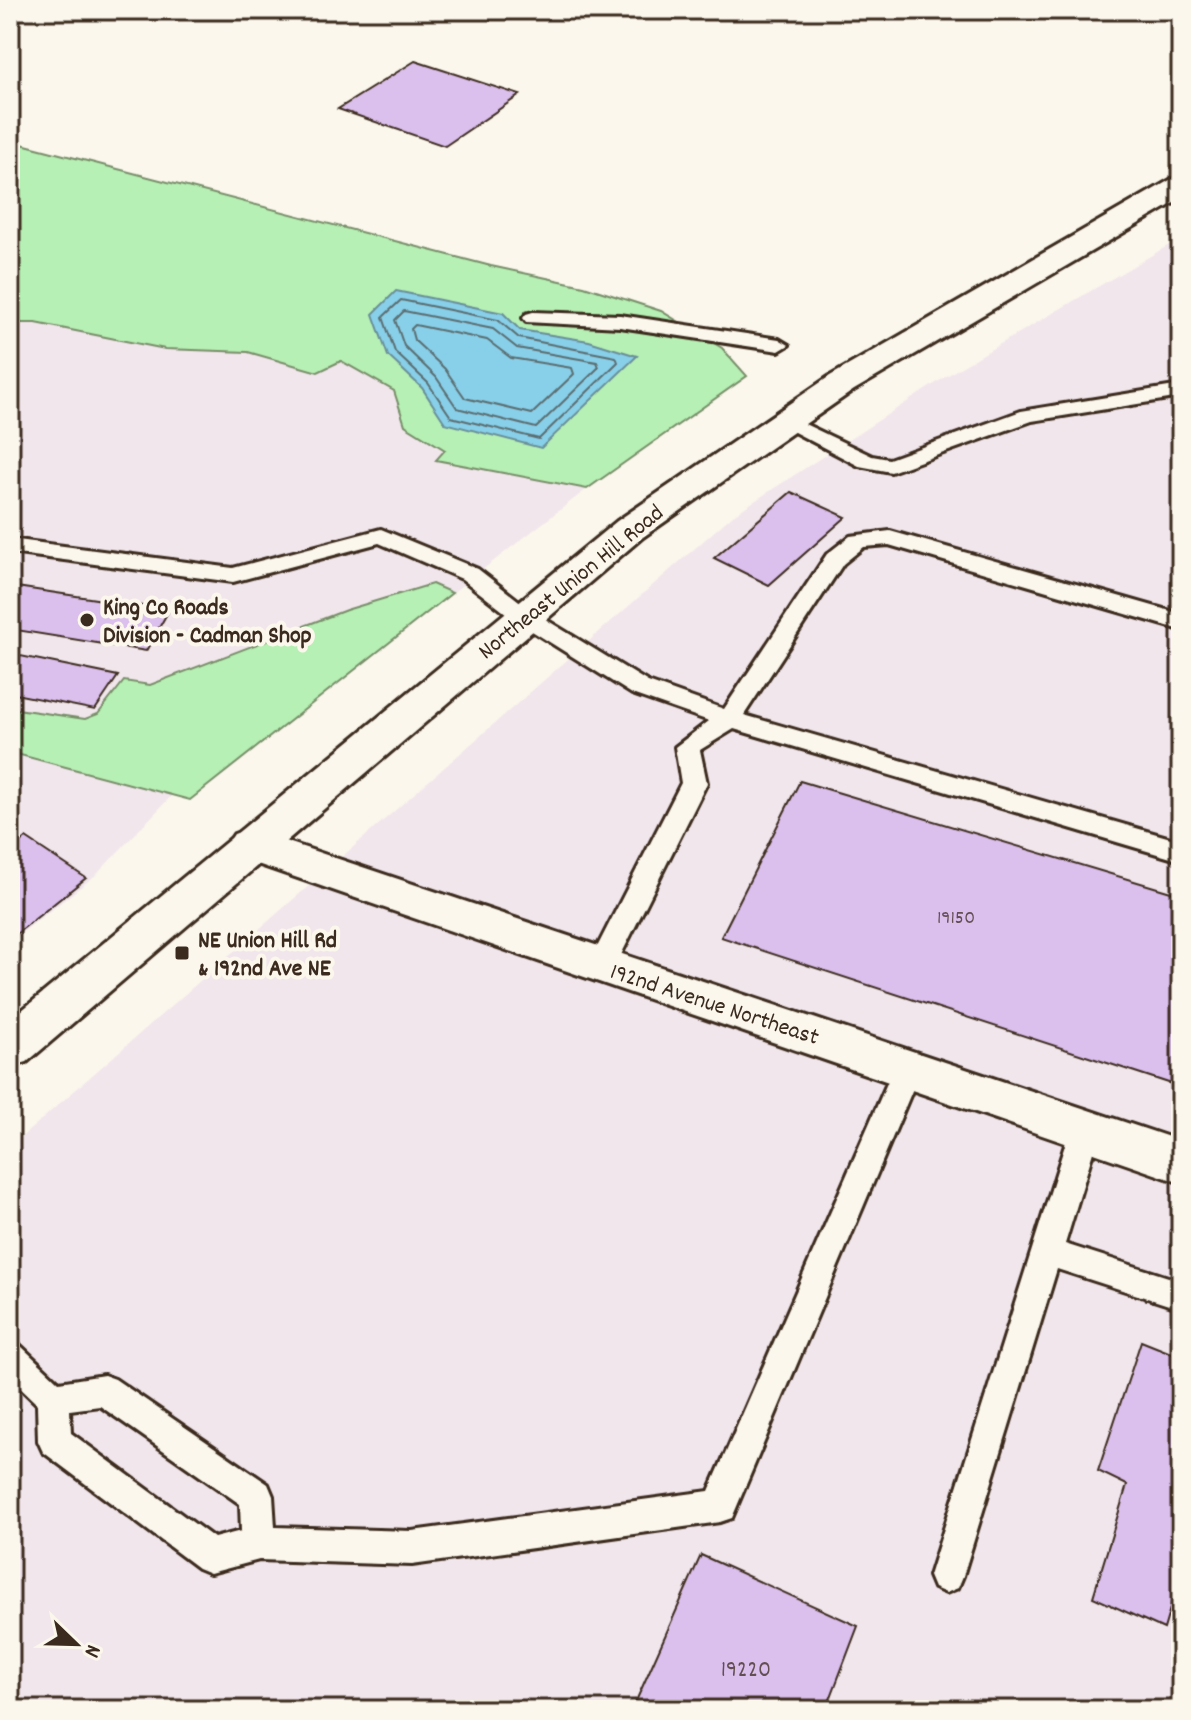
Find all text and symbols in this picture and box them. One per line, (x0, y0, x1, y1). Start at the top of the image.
street label: Northeast Union Hill Road (472, 498, 672, 669)
place label: King Co Roads Division - Cadman Shop (103, 592, 312, 654)
marker: King Co Roads Division - Cadman Shop (78, 611, 96, 629)
house number: 19150 (937, 905, 975, 933)
place label: NE Union Hill Rd & 192nd Ave NE (198, 925, 337, 987)
marker: NE Union Hill Rd & 192nd Ave NE (173, 944, 191, 962)
street label: 192nd Avenue Northeast (605, 956, 823, 1056)
north arrow (36, 1604, 116, 1684)
text: N (75, 1639, 108, 1662)
house number: 19220 (721, 1654, 771, 1688)

